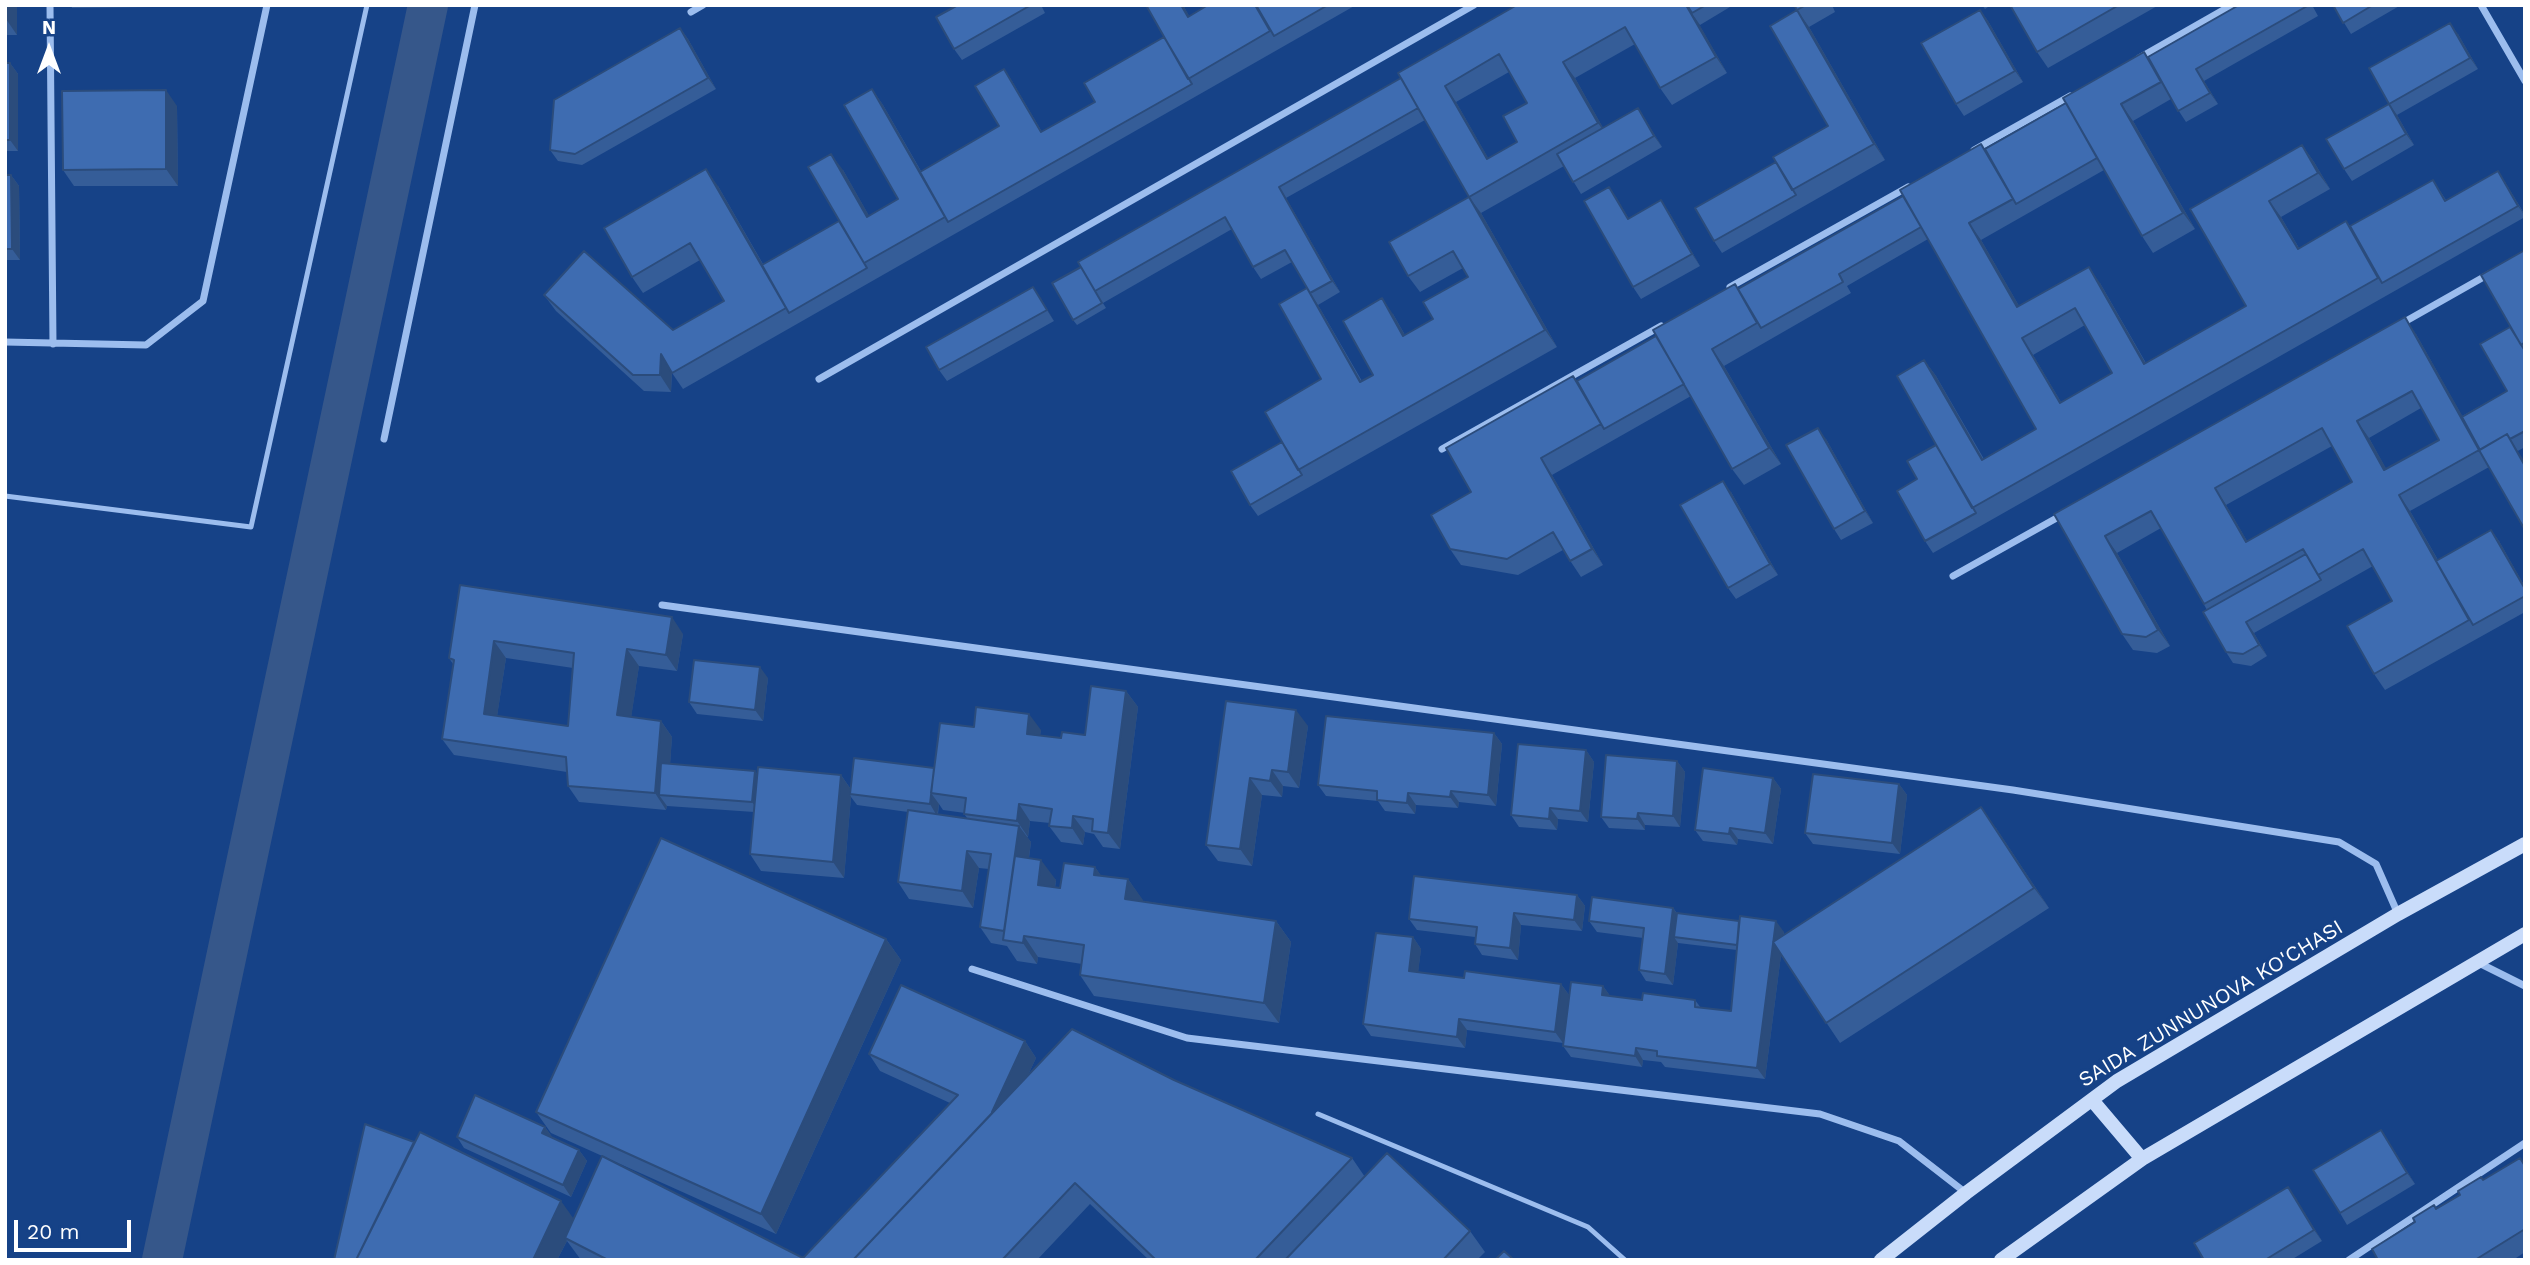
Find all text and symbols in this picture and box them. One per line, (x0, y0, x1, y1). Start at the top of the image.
north arrow (14, 14, 84, 84)
text: N (42, 16, 56, 39)
street label: SAIDA ZUNNUNOVA KO'CHASI (2074, 915, 2348, 1093)
scale bar (18, 1206, 135, 1250)
text: 20 m (27, 1219, 79, 1244)

